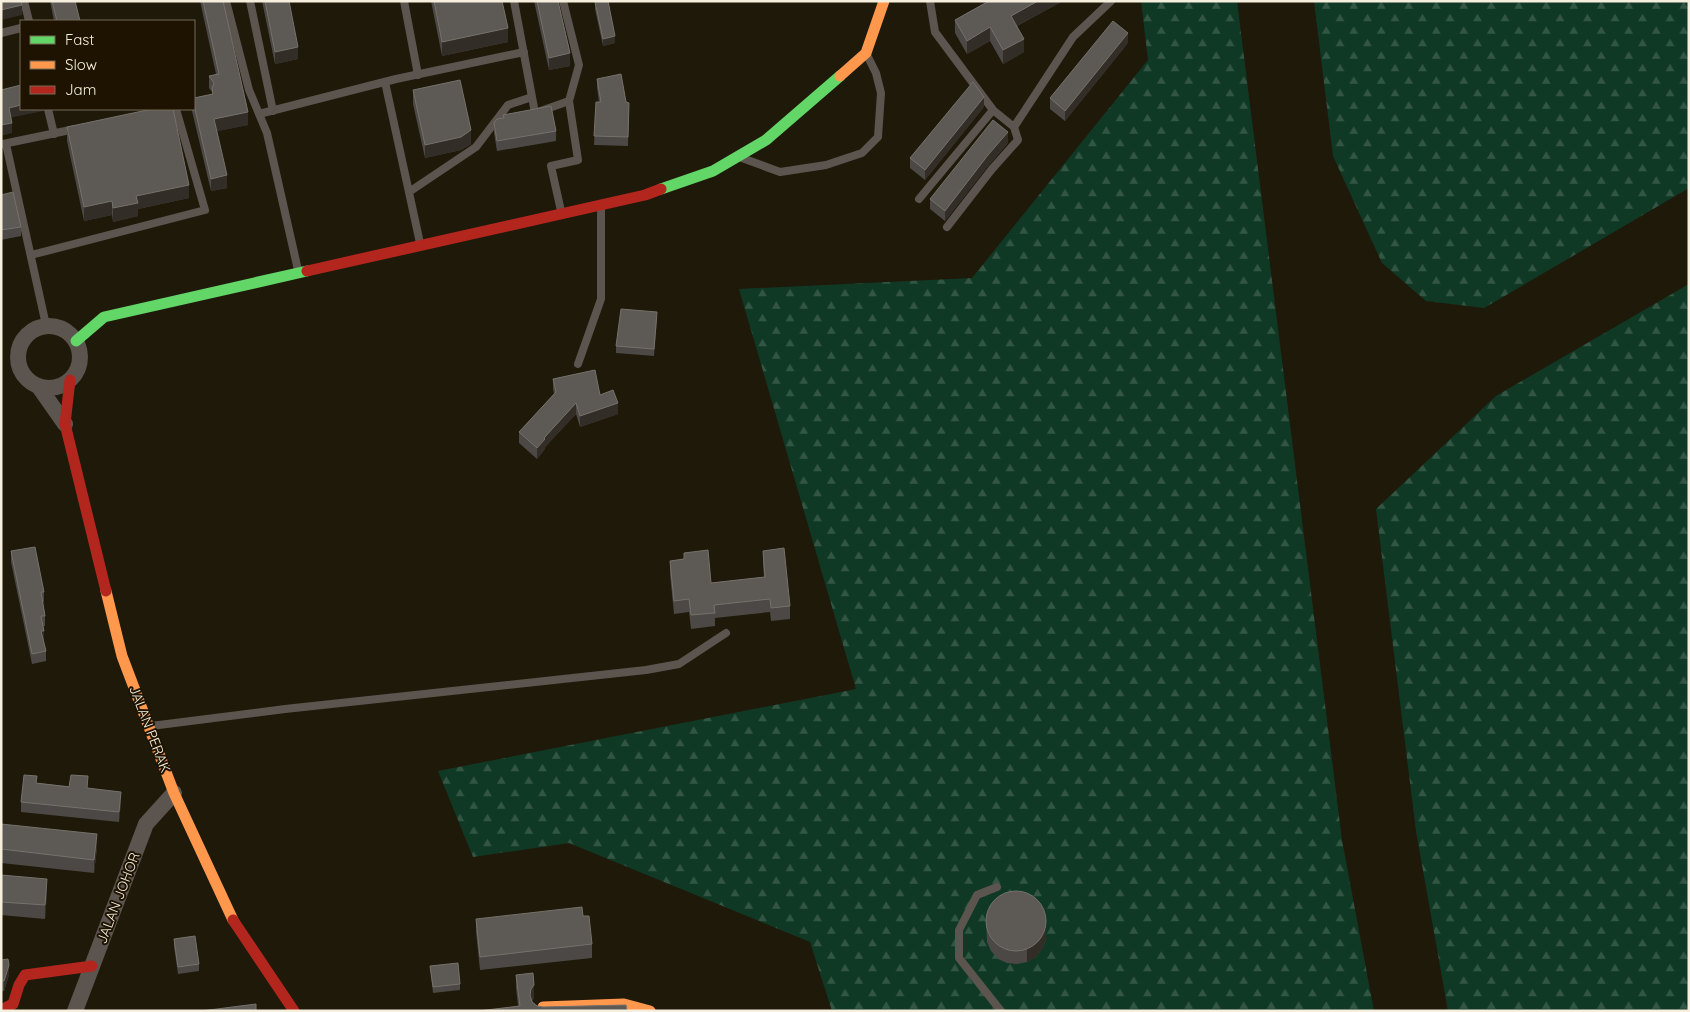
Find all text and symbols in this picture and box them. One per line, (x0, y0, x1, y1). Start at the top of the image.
legend (20, 20, 195, 110)
text: Fast (65, 30, 94, 49)
text: Slow (65, 55, 97, 74)
text: Jam (65, 80, 96, 99)
street label: JALAN PERAK (125, 683, 175, 775)
street label: JALAN JOHOR (92, 850, 144, 946)

